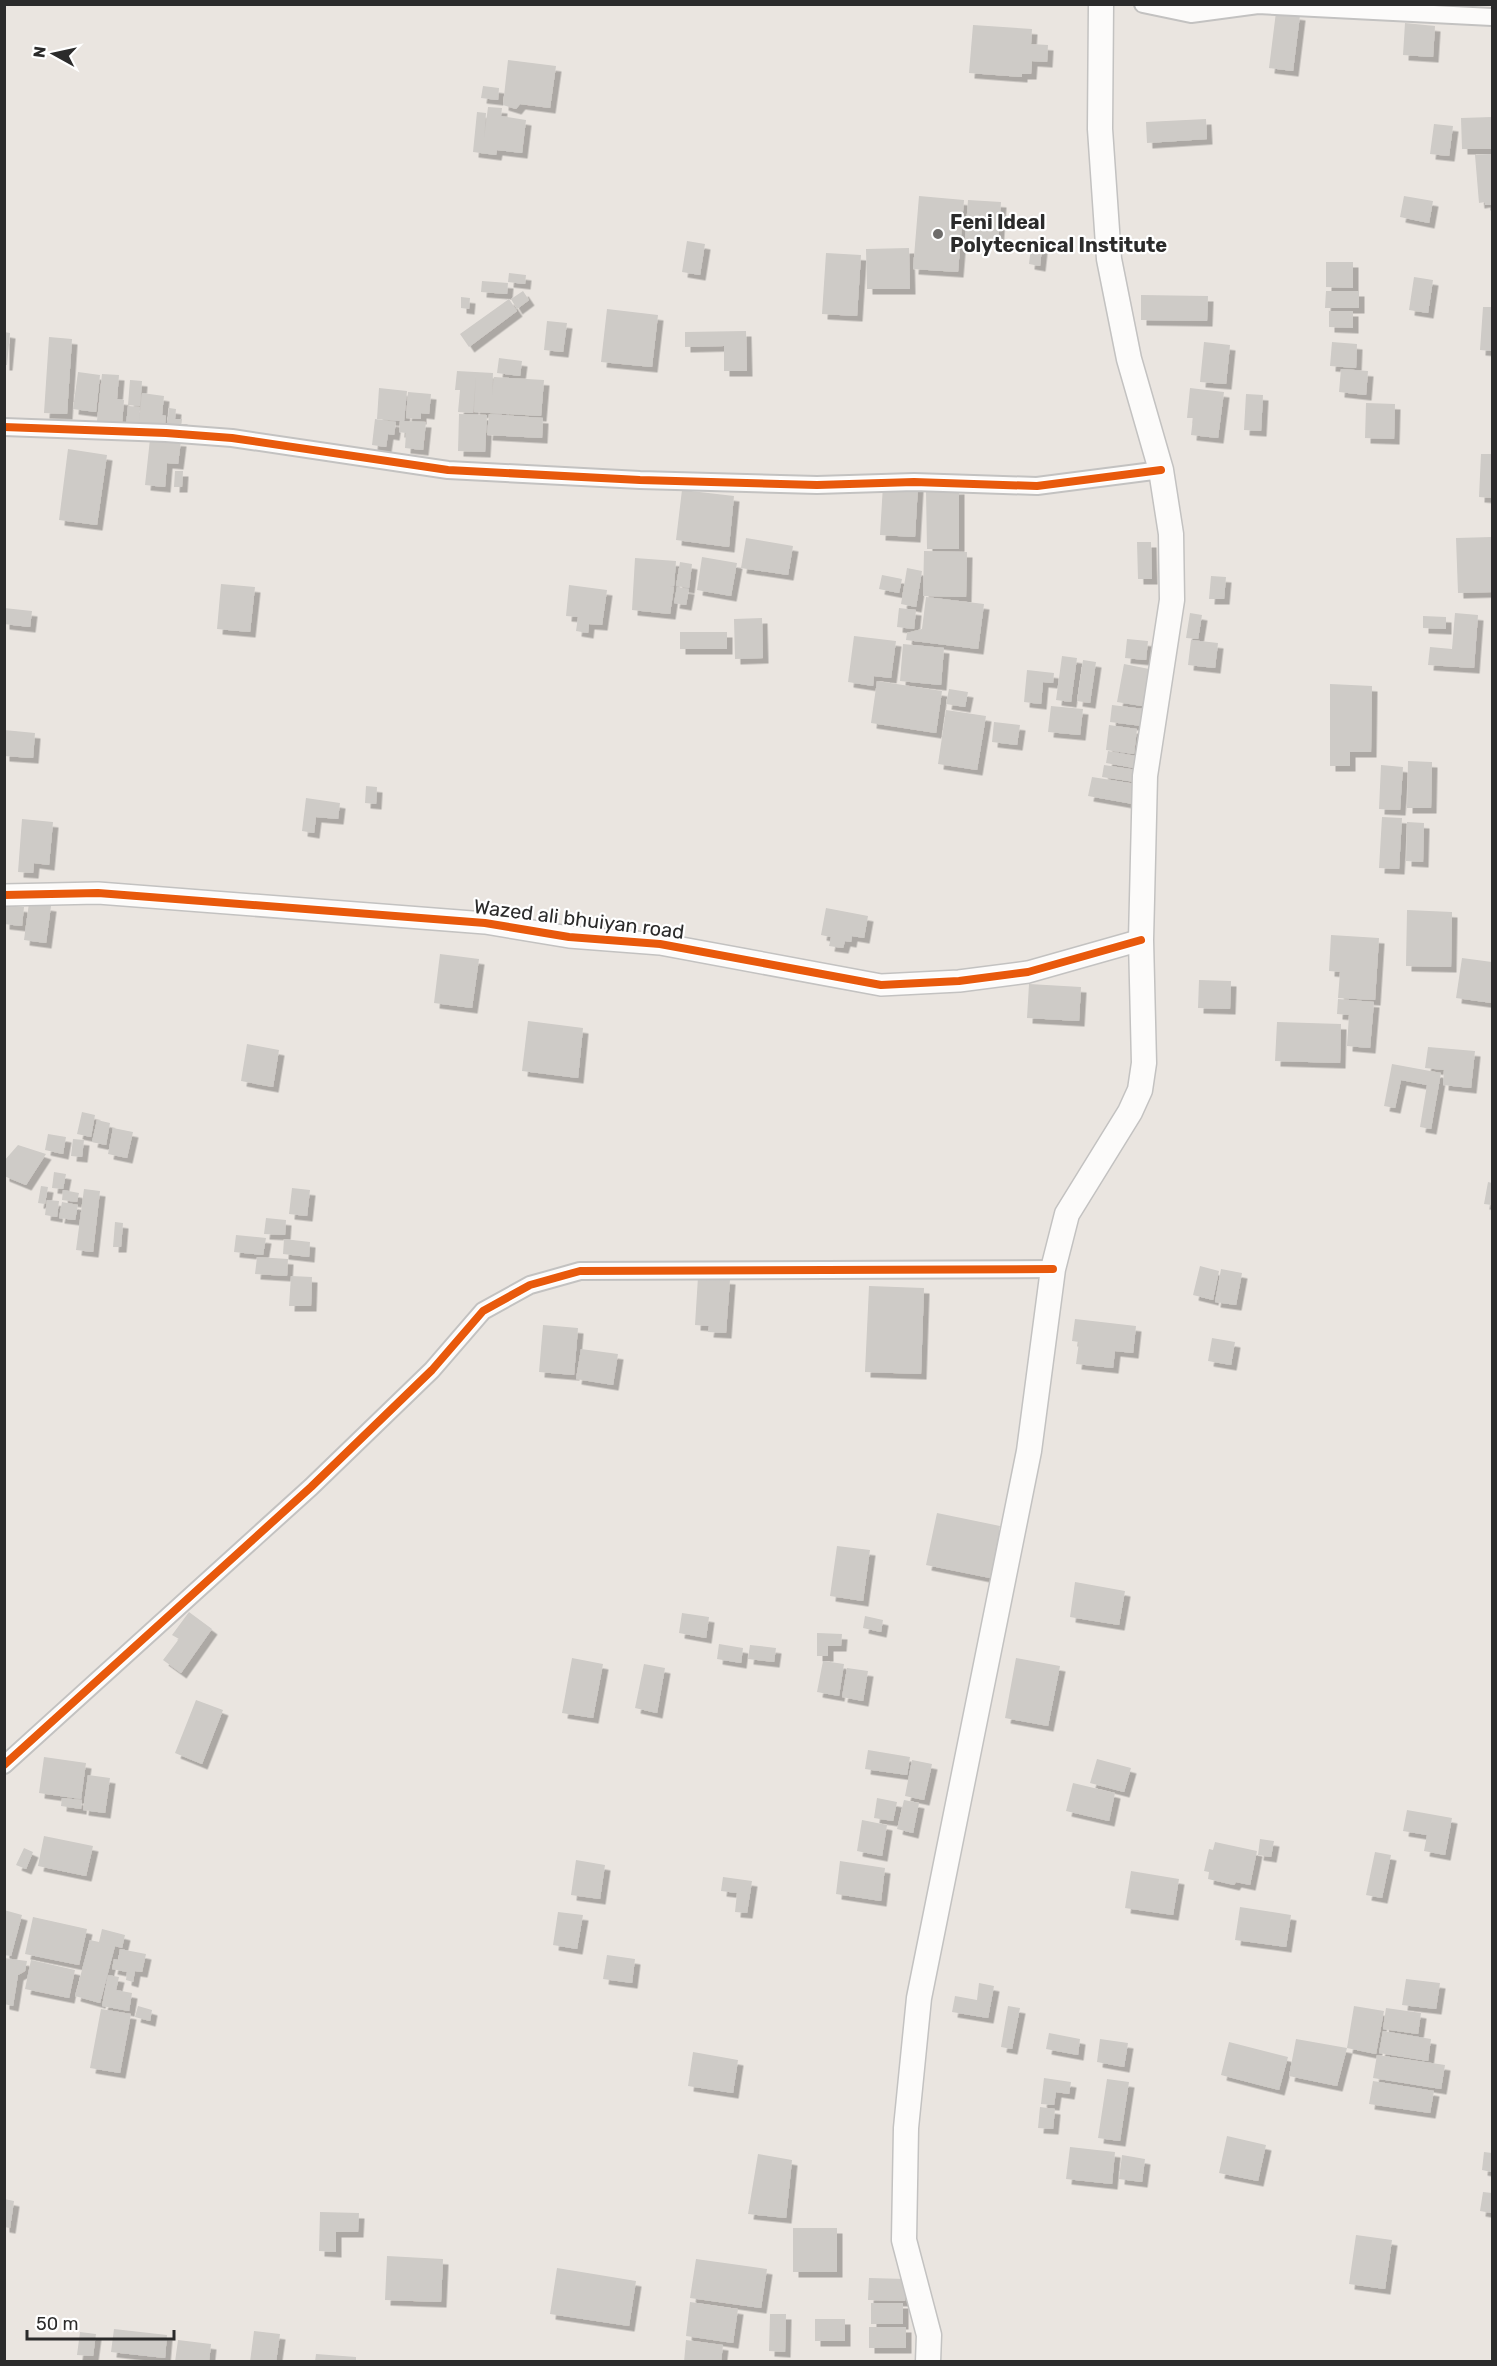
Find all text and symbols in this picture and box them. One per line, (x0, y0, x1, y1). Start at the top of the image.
north arrow (24, 24, 84, 84)
text: N (29, 45, 50, 59)
place label: Feni Ideal Polytecnical Institute (950, 210, 1167, 257)
marker: Feni Ideal Polytecnical Institute (931, 227, 945, 241)
street label: Wazed ali bhuiyan road (472, 894, 686, 944)
scale bar (27, 2303, 174, 2341)
text: 50 m (36, 2313, 79, 2335)

